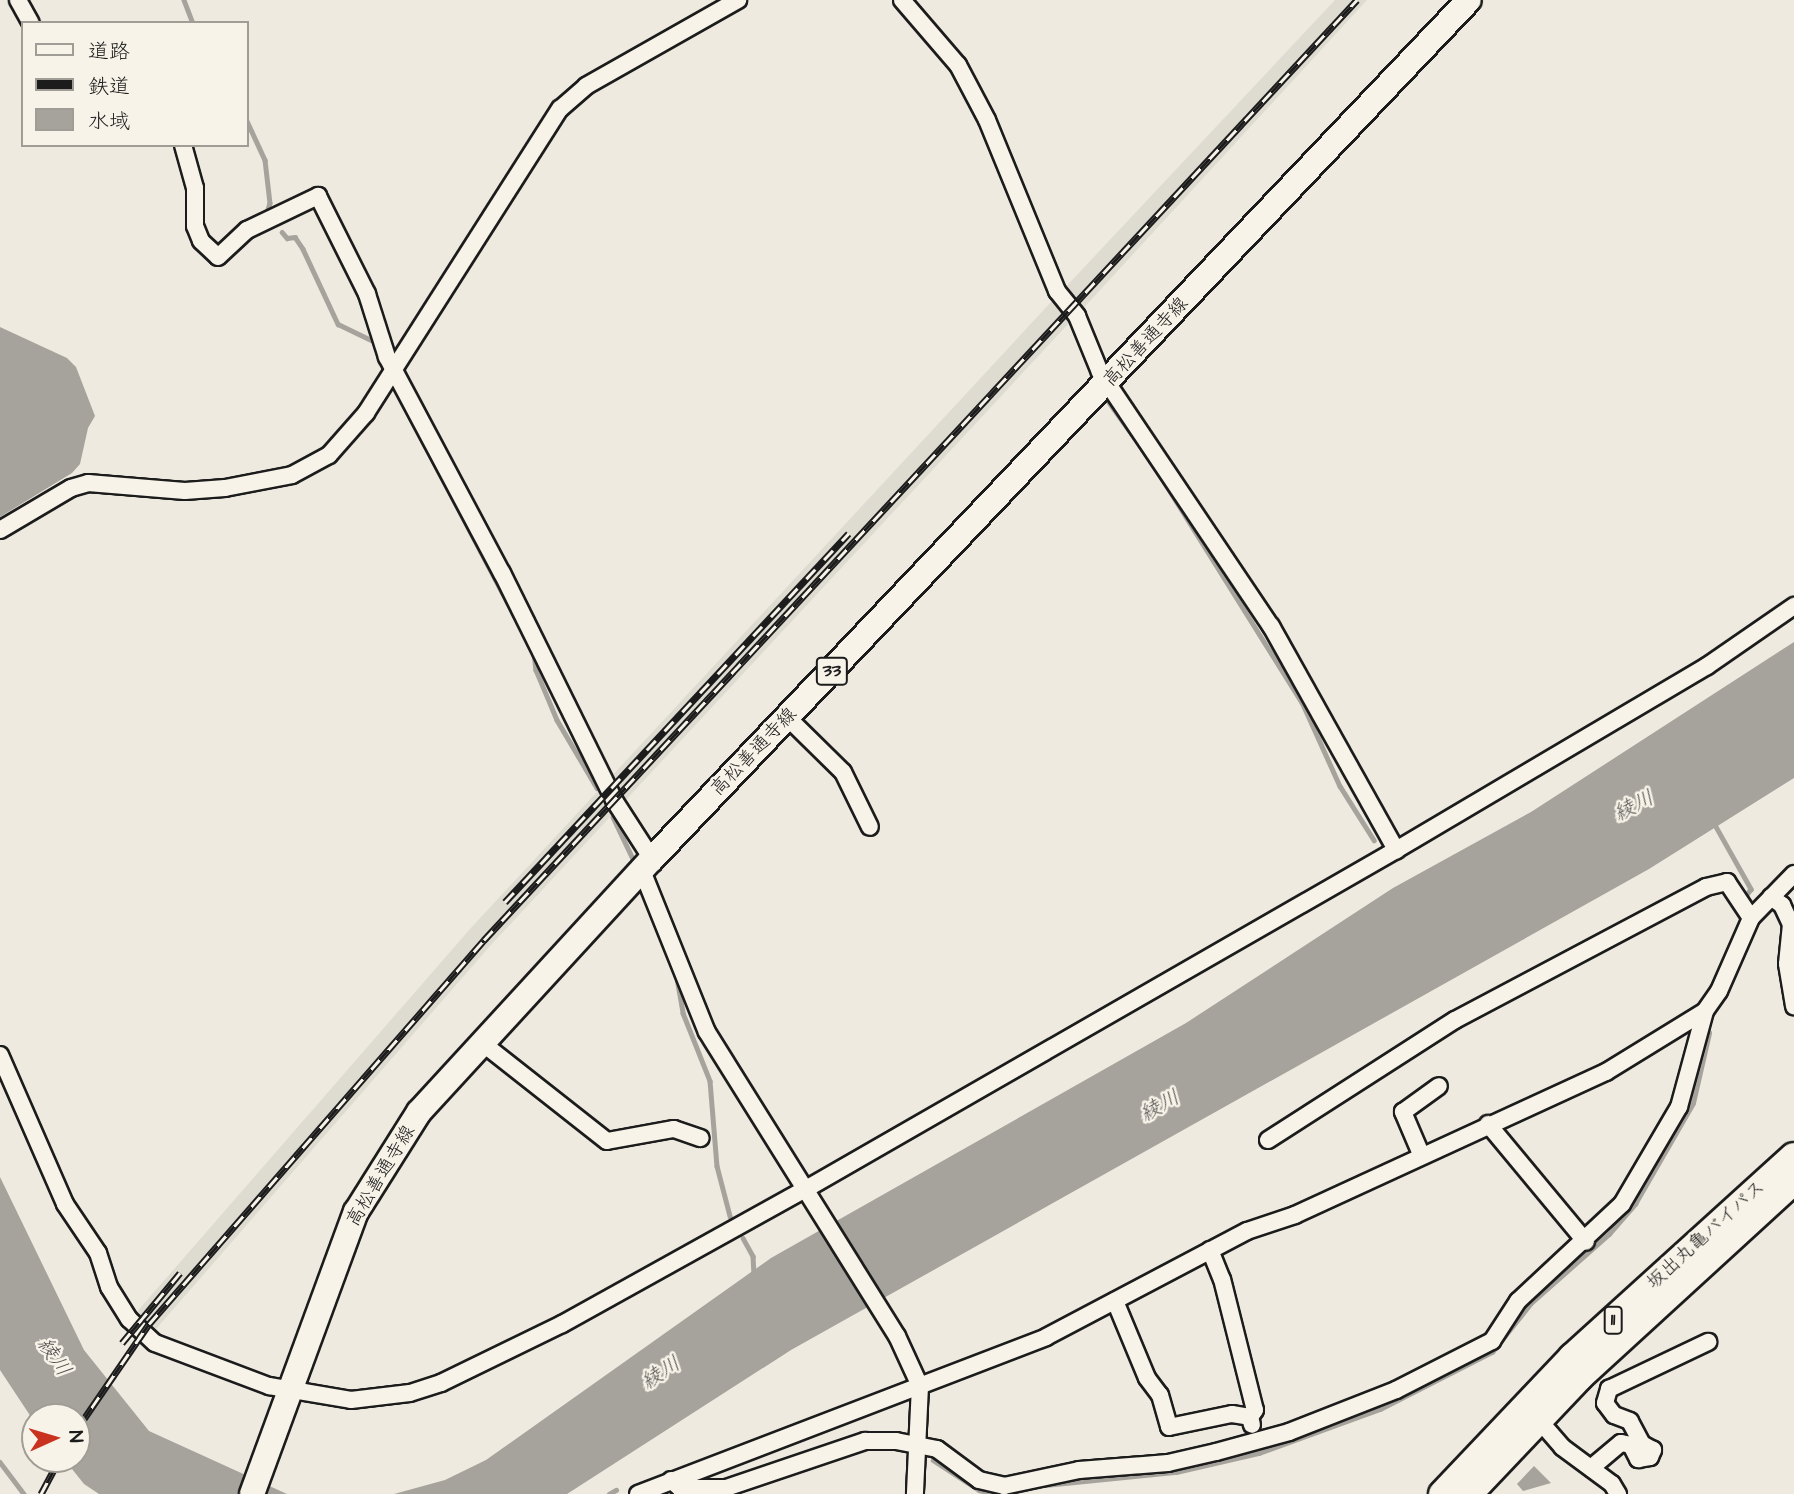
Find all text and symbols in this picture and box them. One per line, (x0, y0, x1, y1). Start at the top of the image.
legend (21, 21, 248, 147)
text: 道路 (88, 37, 130, 66)
text: 鉄道 (88, 72, 130, 101)
text: 水域 (88, 107, 130, 136)
street label: 高松善通寺線 (1099, 293, 1193, 391)
road number: 33 (814, 656, 850, 686)
street label: 高松善通寺線 (706, 703, 802, 801)
water label: 綾川 (1610, 785, 1658, 827)
water label: 綾川 (1136, 1085, 1184, 1127)
street label: 高松善通寺線 (342, 1121, 420, 1231)
street label: 坂出丸亀バイパス (1642, 1176, 1770, 1294)
road number: 11 (1602, 1306, 1624, 1335)
water label: 綾川 (32, 1333, 76, 1381)
water label: 綾川 (637, 1351, 685, 1395)
north arrow (21, 1403, 91, 1473)
text: N (62, 1430, 89, 1444)

